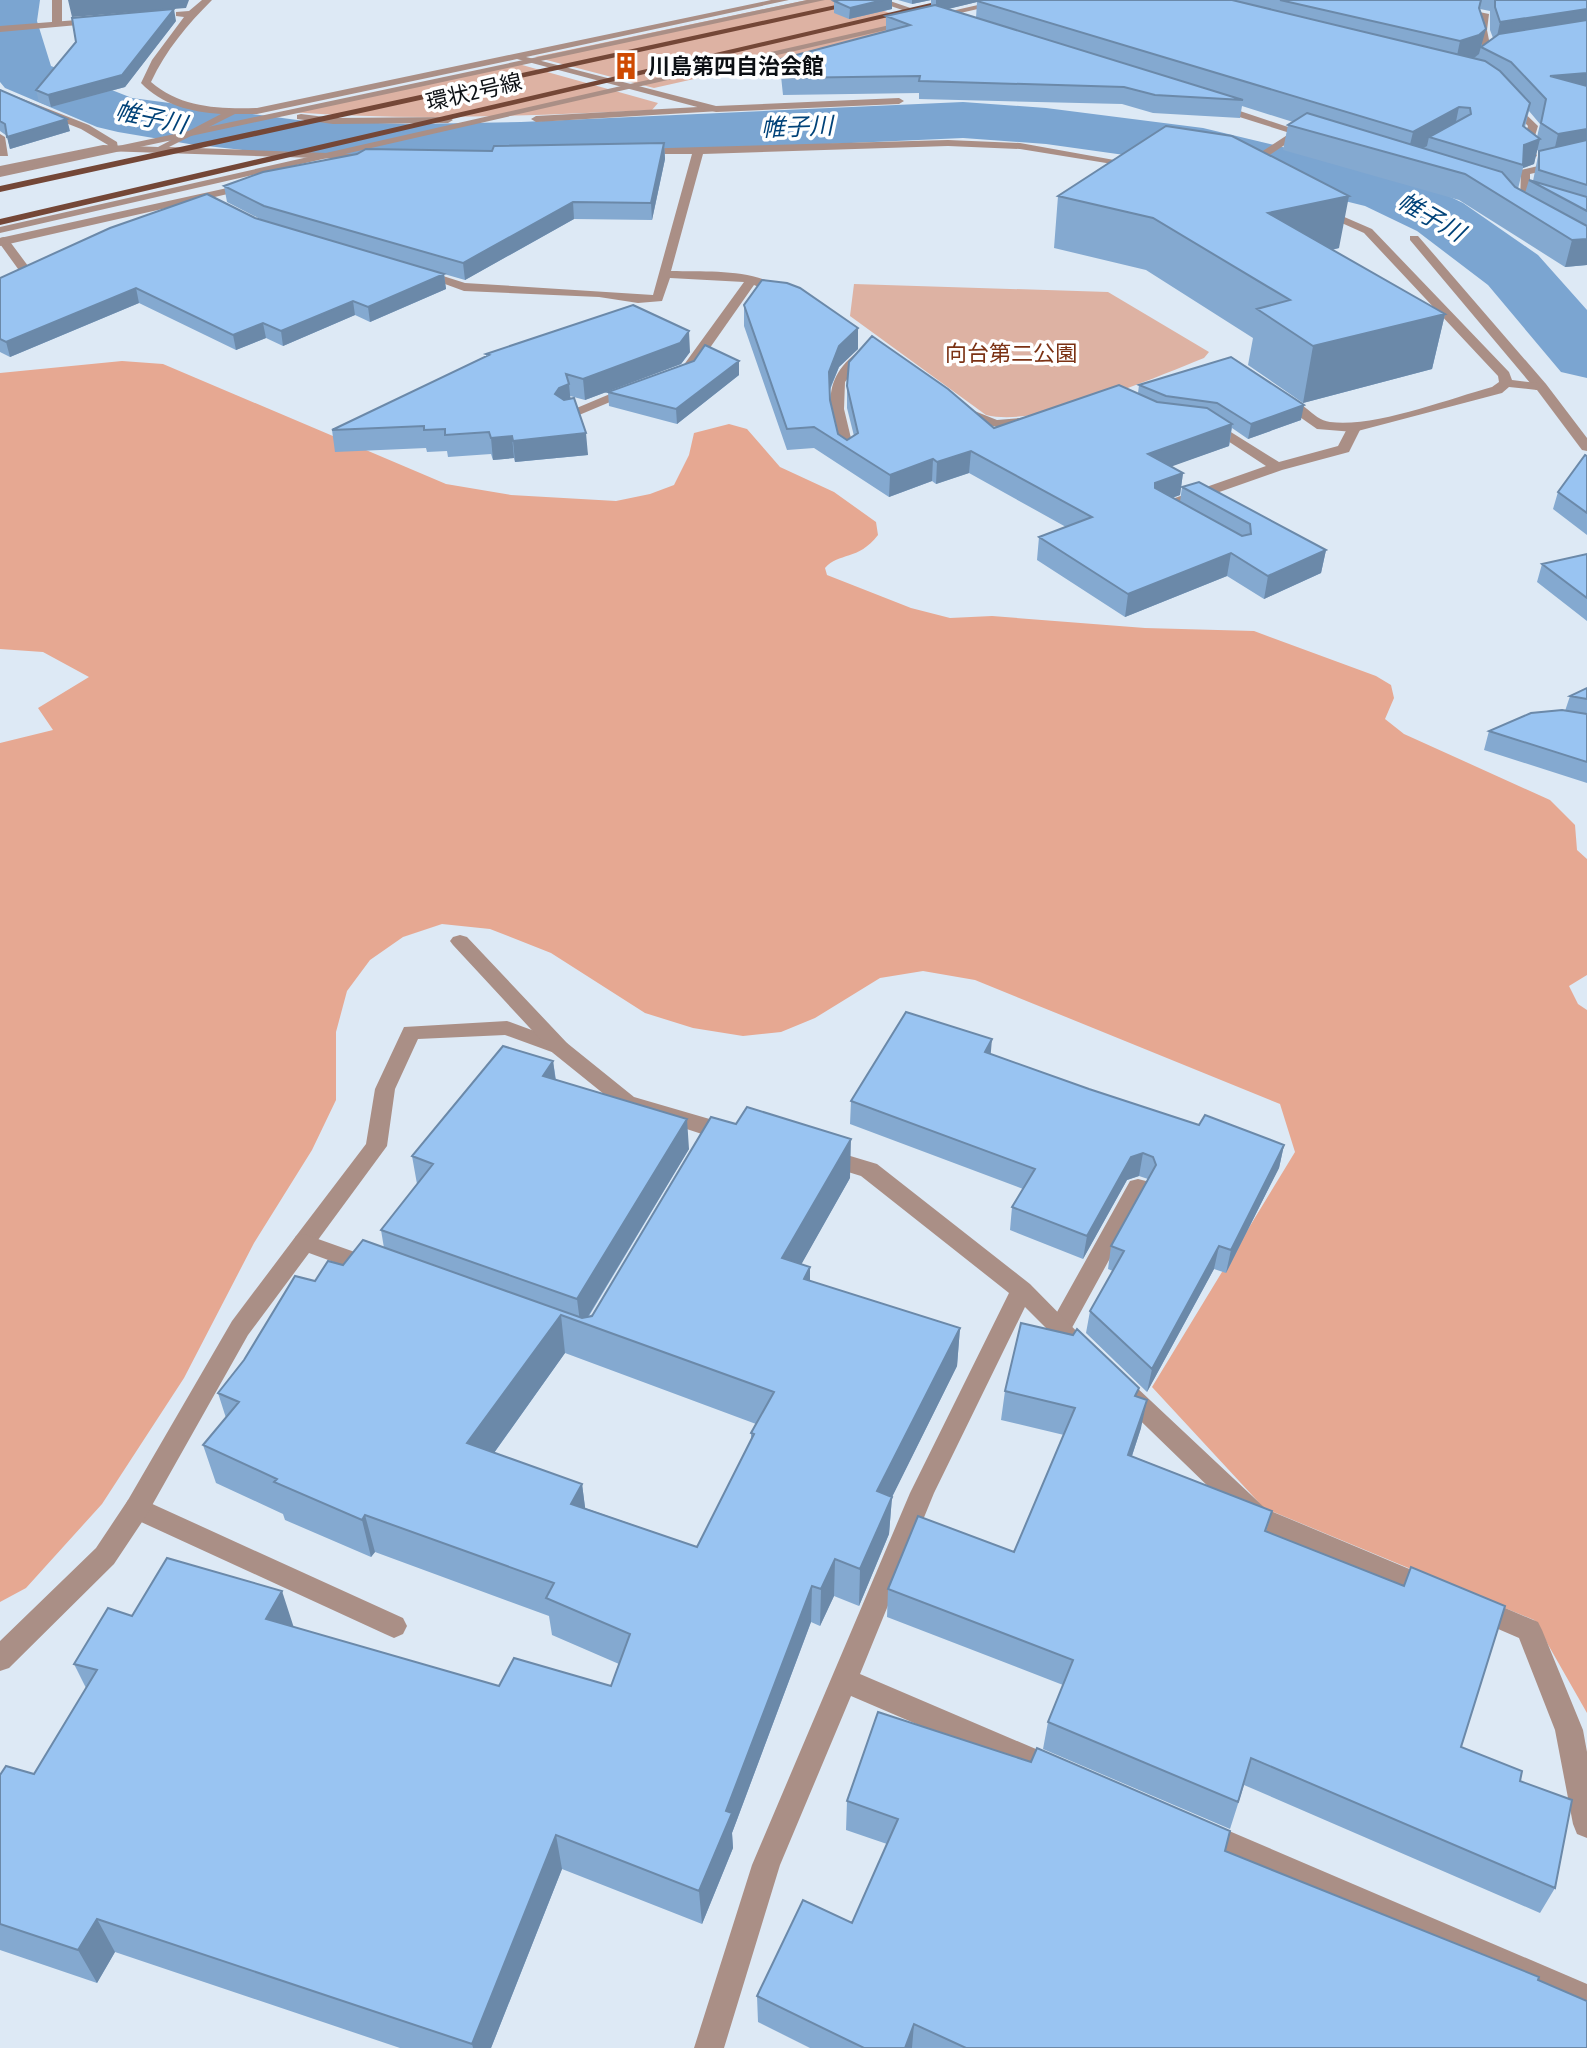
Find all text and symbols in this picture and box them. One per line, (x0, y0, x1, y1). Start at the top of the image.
building icon: 川島第四自治会館 (611, 51, 641, 81)
place label: 川島第四自治会館 (648, 53, 824, 80)
street label: 環状2号線 (423, 68, 525, 116)
water label: 帷子川 (113, 97, 192, 140)
water label: 帷子川 (761, 112, 836, 142)
water label: 帷子川 (1393, 187, 1472, 249)
park label: 向台第二公園 (945, 340, 1077, 367)

